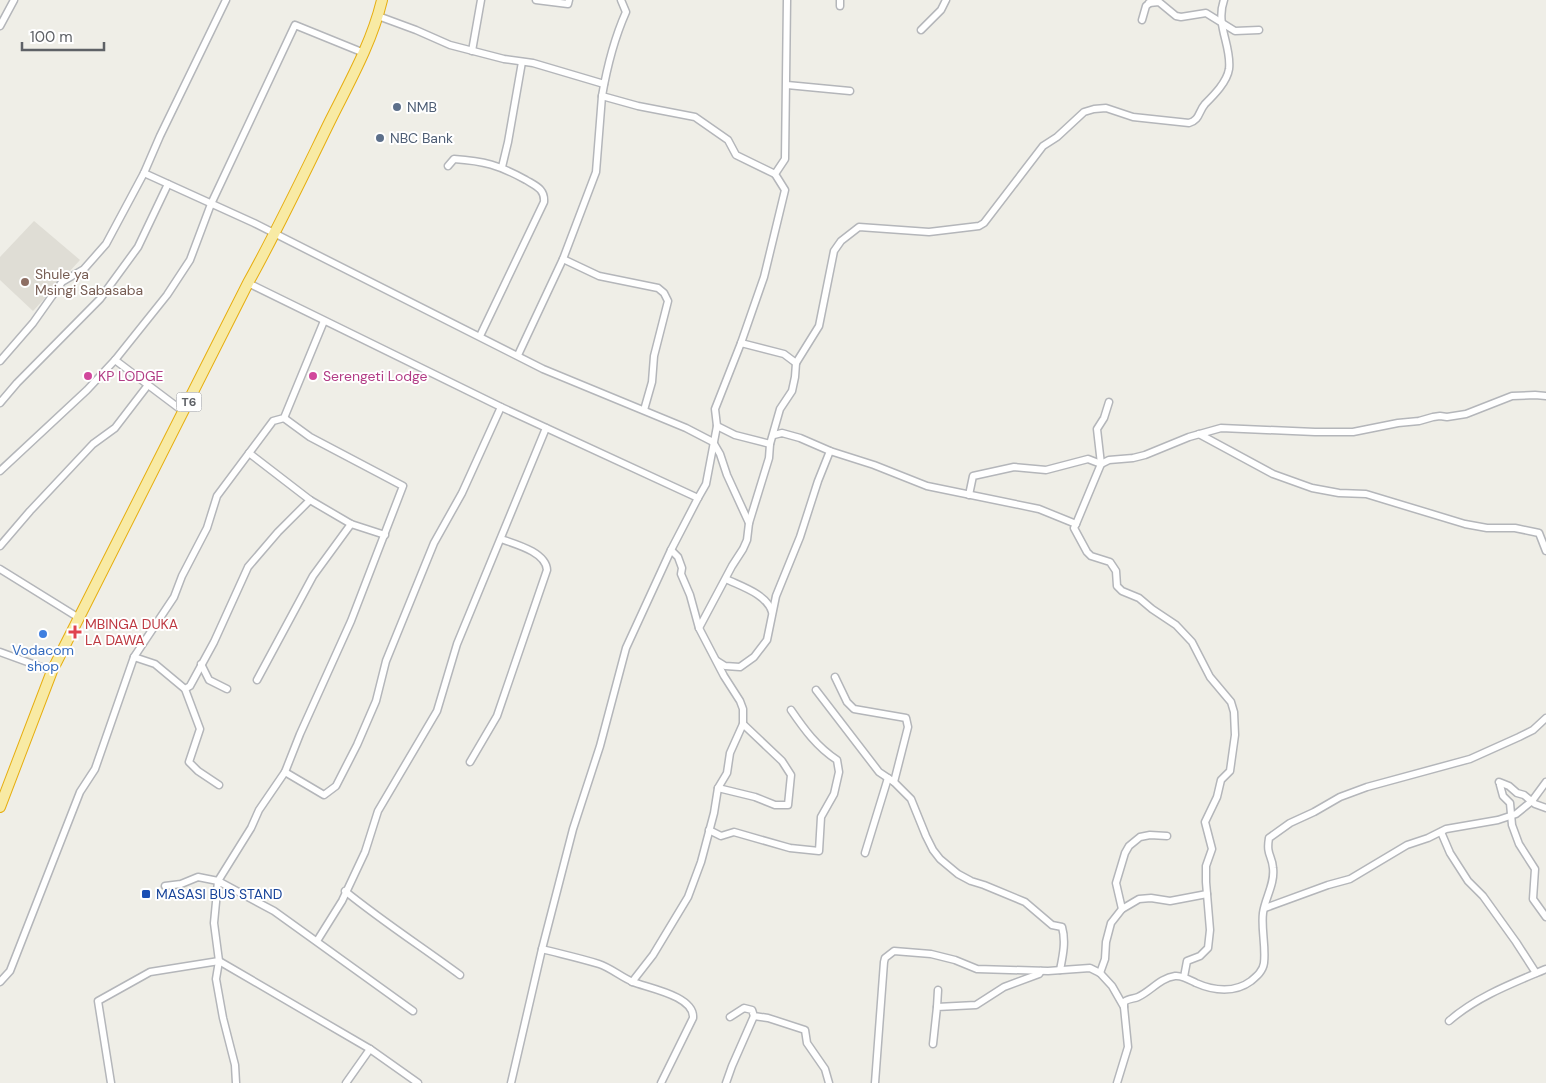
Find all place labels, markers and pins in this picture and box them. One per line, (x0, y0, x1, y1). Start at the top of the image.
place label: NMB (407, 98, 437, 116)
marker: NMB (391, 101, 403, 113)
place label: NBC Bank (390, 129, 453, 147)
marker: NBC Bank (374, 132, 386, 144)
place label: Shule ya Msingi Sabasaba (35, 265, 143, 299)
marker: Shule ya Msingi Sabasaba (19, 276, 31, 288)
place label: KP LODGE (98, 367, 164, 385)
place label: Serengeti Lodge (323, 367, 427, 385)
marker: KP LODGE (82, 370, 94, 382)
marker: Serengeti Lodge (307, 370, 319, 382)
place label: MBINGA DUKA LA DAWA (85, 615, 178, 649)
marker: MBINGA DUKA LA DAWA (69, 626, 81, 638)
marker: Vodacom shop (37, 628, 49, 640)
place label: Vodacom shop (12, 641, 74, 675)
place label: MASASI BUS STAND (156, 885, 282, 903)
marker: MASASI BUS STAND (140, 888, 152, 900)

